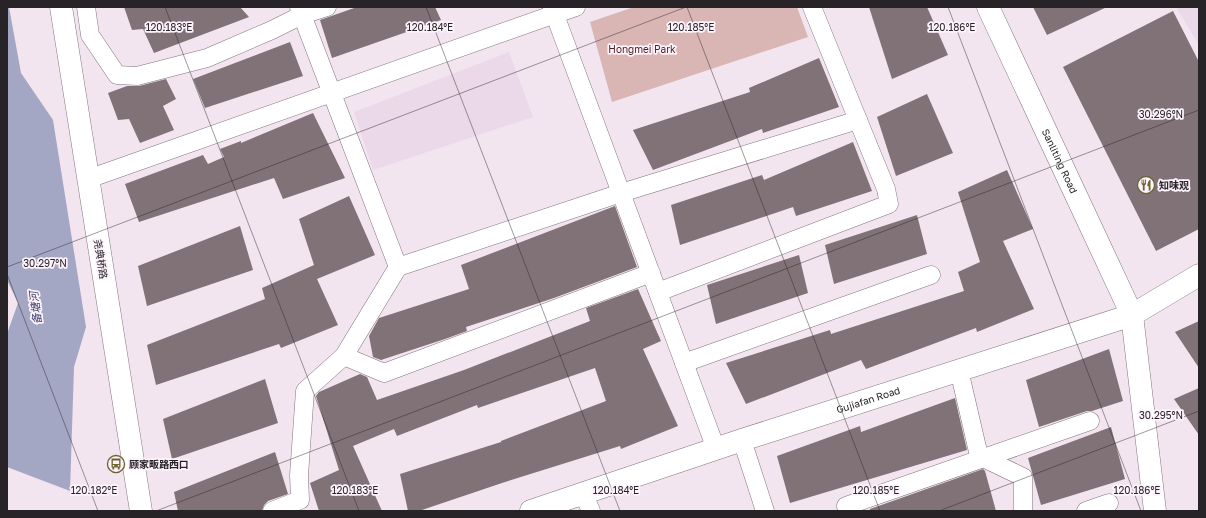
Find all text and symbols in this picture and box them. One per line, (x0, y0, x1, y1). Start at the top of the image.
text: 120.183°E (146, 21, 192, 33)
text: 120.184°E (407, 21, 453, 33)
text: 120.185°E (668, 21, 714, 33)
text: 120.186°E (929, 21, 975, 33)
park label: Hongmei Park (608, 43, 676, 55)
text: 30.296°N (1139, 108, 1183, 120)
street label: Sanliting Road (1040, 127, 1080, 195)
restaurant icon: 知味观 (1136, 175, 1156, 195)
place label: 知味观 (1159, 179, 1189, 191)
street label: 尧典桥路 (92, 238, 110, 280)
text: 30.297°N (23, 257, 67, 269)
water label: 备塘河 (26, 289, 43, 325)
street label: Gujiafan Road (835, 384, 902, 415)
text: 30.295°N (1139, 409, 1183, 421)
bus stop icon: 顾家畈路西口 (106, 454, 126, 474)
place label: 顾家畈路西口 (129, 458, 189, 470)
text: 120.182°E (71, 484, 117, 496)
text: 120.183°E (332, 484, 378, 496)
text: 120.184°E (593, 484, 639, 496)
text: 120.185°E (853, 484, 899, 496)
text: 120.186°E (1114, 484, 1160, 496)

